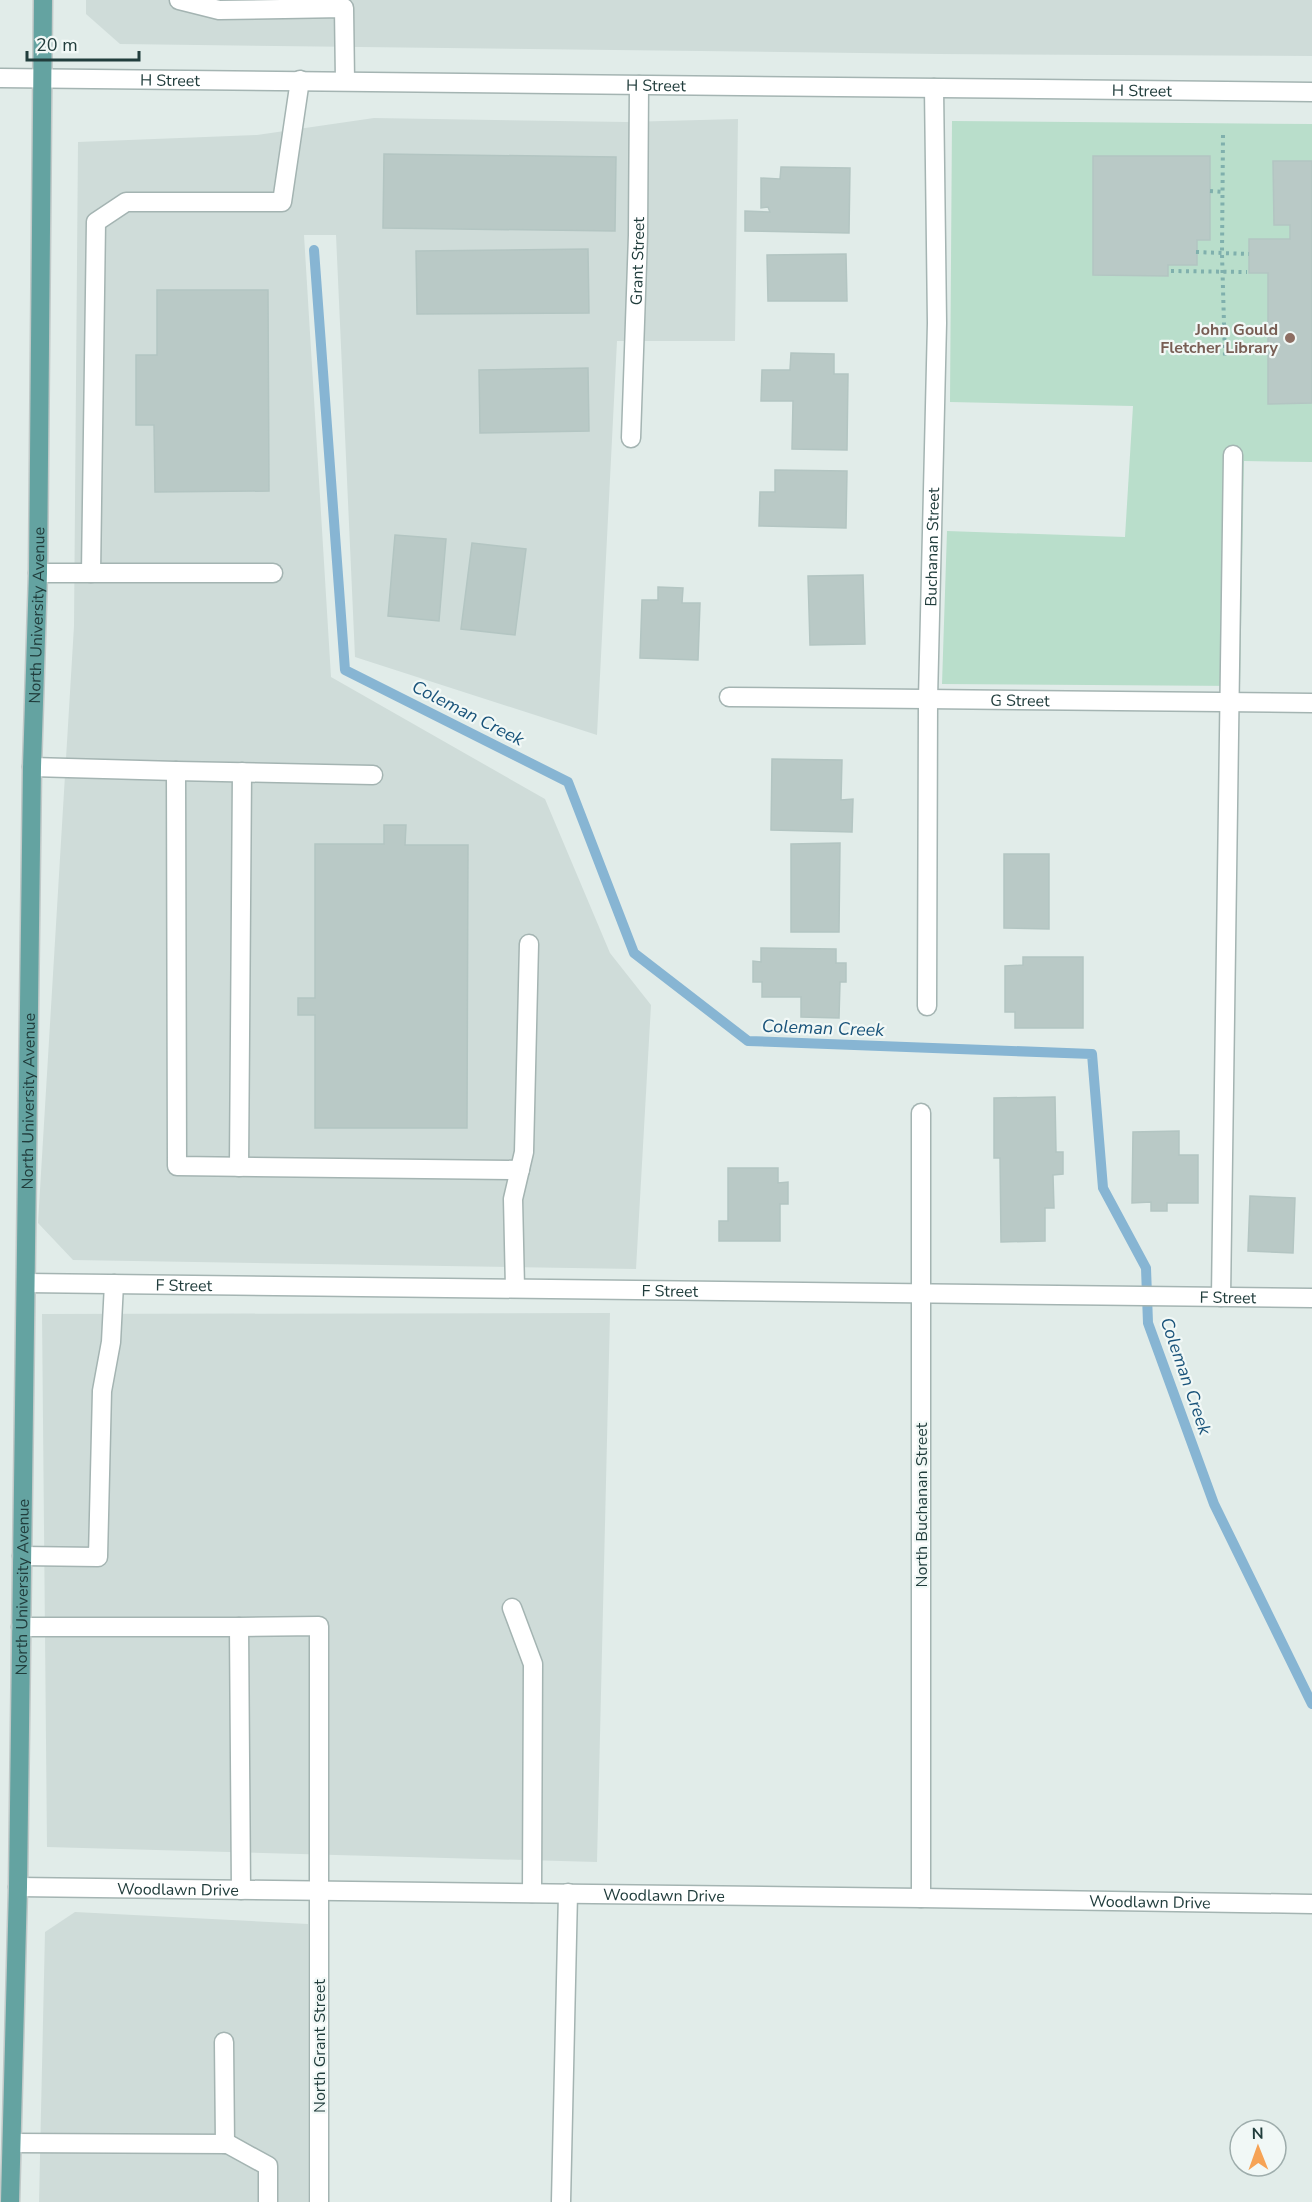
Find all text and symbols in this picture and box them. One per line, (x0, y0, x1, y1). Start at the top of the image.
scale bar (27, 24, 140, 62)
text: 20 m (36, 33, 78, 57)
street label: H Street (140, 69, 200, 92)
street label: H Street (626, 75, 686, 97)
street label: H Street (1112, 80, 1172, 103)
street label: Grant Street (626, 217, 650, 306)
place label: John Gould Fletcher Library (1160, 319, 1279, 359)
marker: John Gould Fletcher Library (1283, 331, 1297, 345)
street label: Buchanan Street (920, 487, 945, 607)
street label: North University Avenue (24, 527, 50, 704)
water label: Coleman Creek (408, 674, 529, 752)
street label: G Street (990, 690, 1050, 712)
street label: North University Avenue (17, 1013, 41, 1190)
water label: Coleman Creek (761, 1014, 886, 1042)
street label: F Street (156, 1275, 213, 1297)
street label: F Street (642, 1280, 699, 1303)
street label: F Street (1199, 1287, 1257, 1309)
water label: Coleman Creek (1155, 1314, 1218, 1439)
street label: North Buchanan Street (911, 1422, 933, 1587)
street label: North University Avenue (11, 1499, 35, 1676)
street label: Woodlawn Drive (117, 1878, 239, 1902)
street label: Woodlawn Drive (603, 1884, 725, 1908)
street label: Woodlawn Drive (1089, 1891, 1211, 1914)
street label: North Grant Street (309, 1979, 331, 2113)
north arrow (1228, 2118, 1288, 2178)
text: N (1252, 2123, 1264, 2145)

